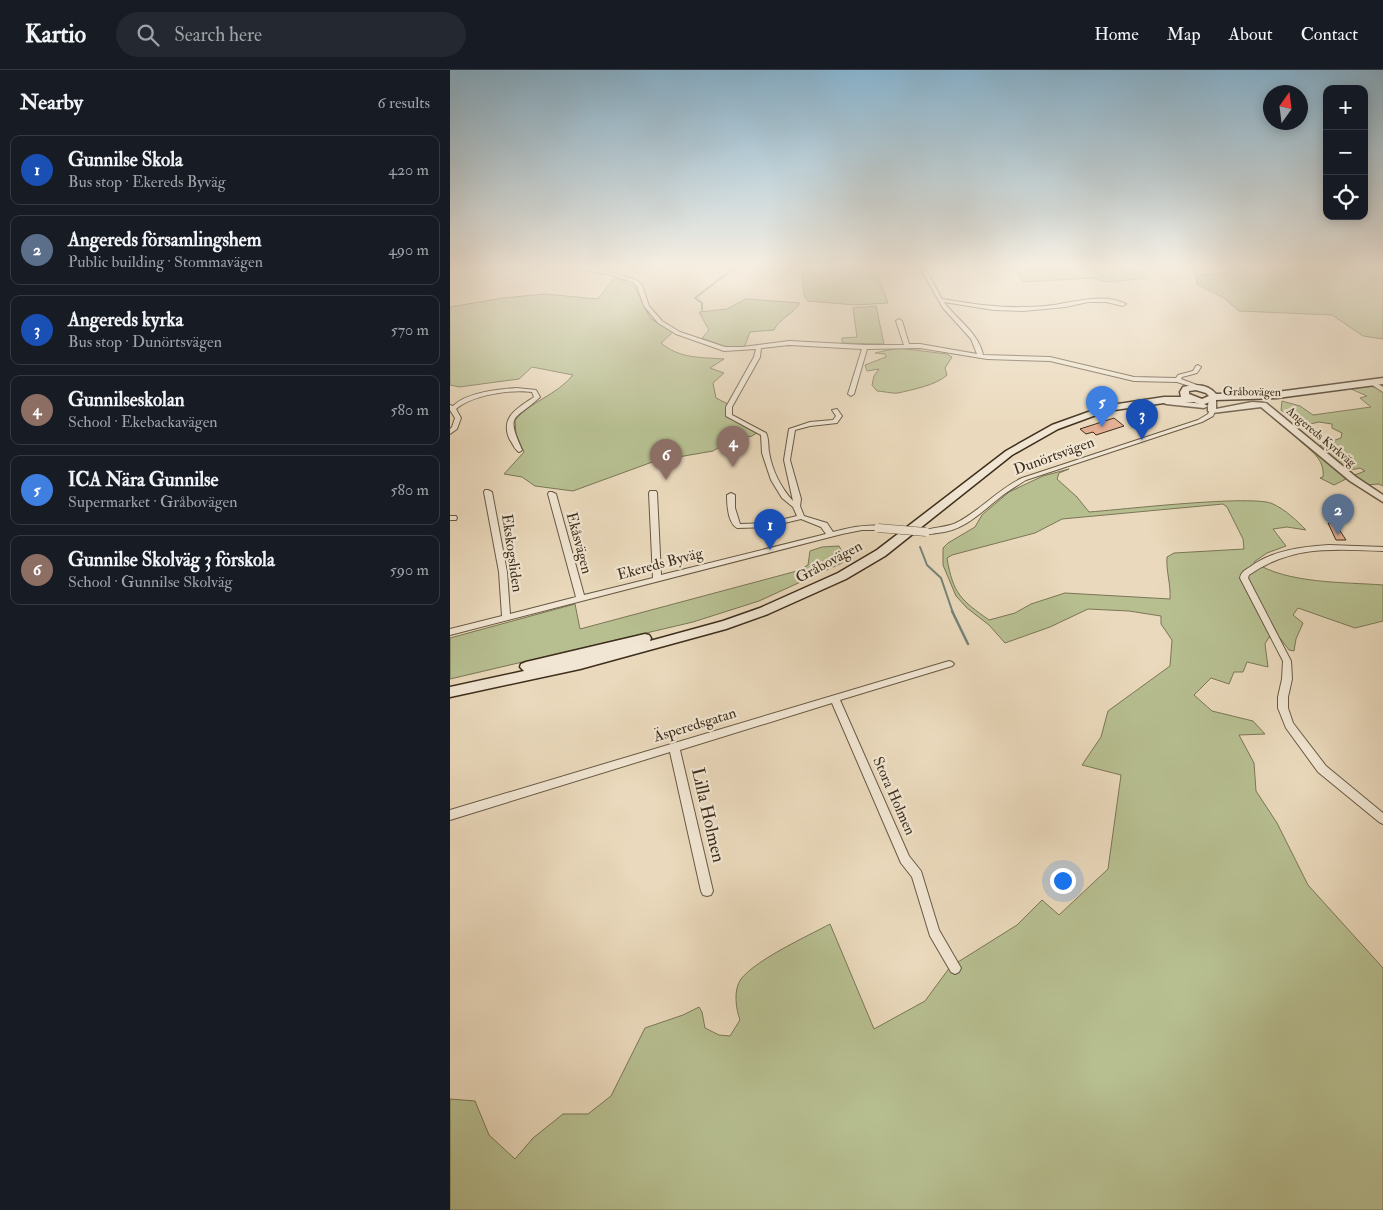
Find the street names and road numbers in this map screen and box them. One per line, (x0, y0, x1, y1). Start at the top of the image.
street label: Gråbovägen (1223, 384, 1281, 400)
street label: Angereds Kyrkväg (1282, 403, 1360, 471)
street label: Dunörtsvägen (1011, 433, 1097, 479)
street label: Ekåsvägen (562, 510, 596, 576)
street label: Ekskogsliden (497, 513, 527, 594)
street label: Gråbovägen (792, 536, 866, 587)
street label: Ekereds Byväg (615, 543, 705, 585)
street label: Äsperedsgatan (650, 702, 739, 748)
street label: Stora Holmen (868, 754, 920, 838)
street label: Lilla Holmen (686, 765, 730, 865)

